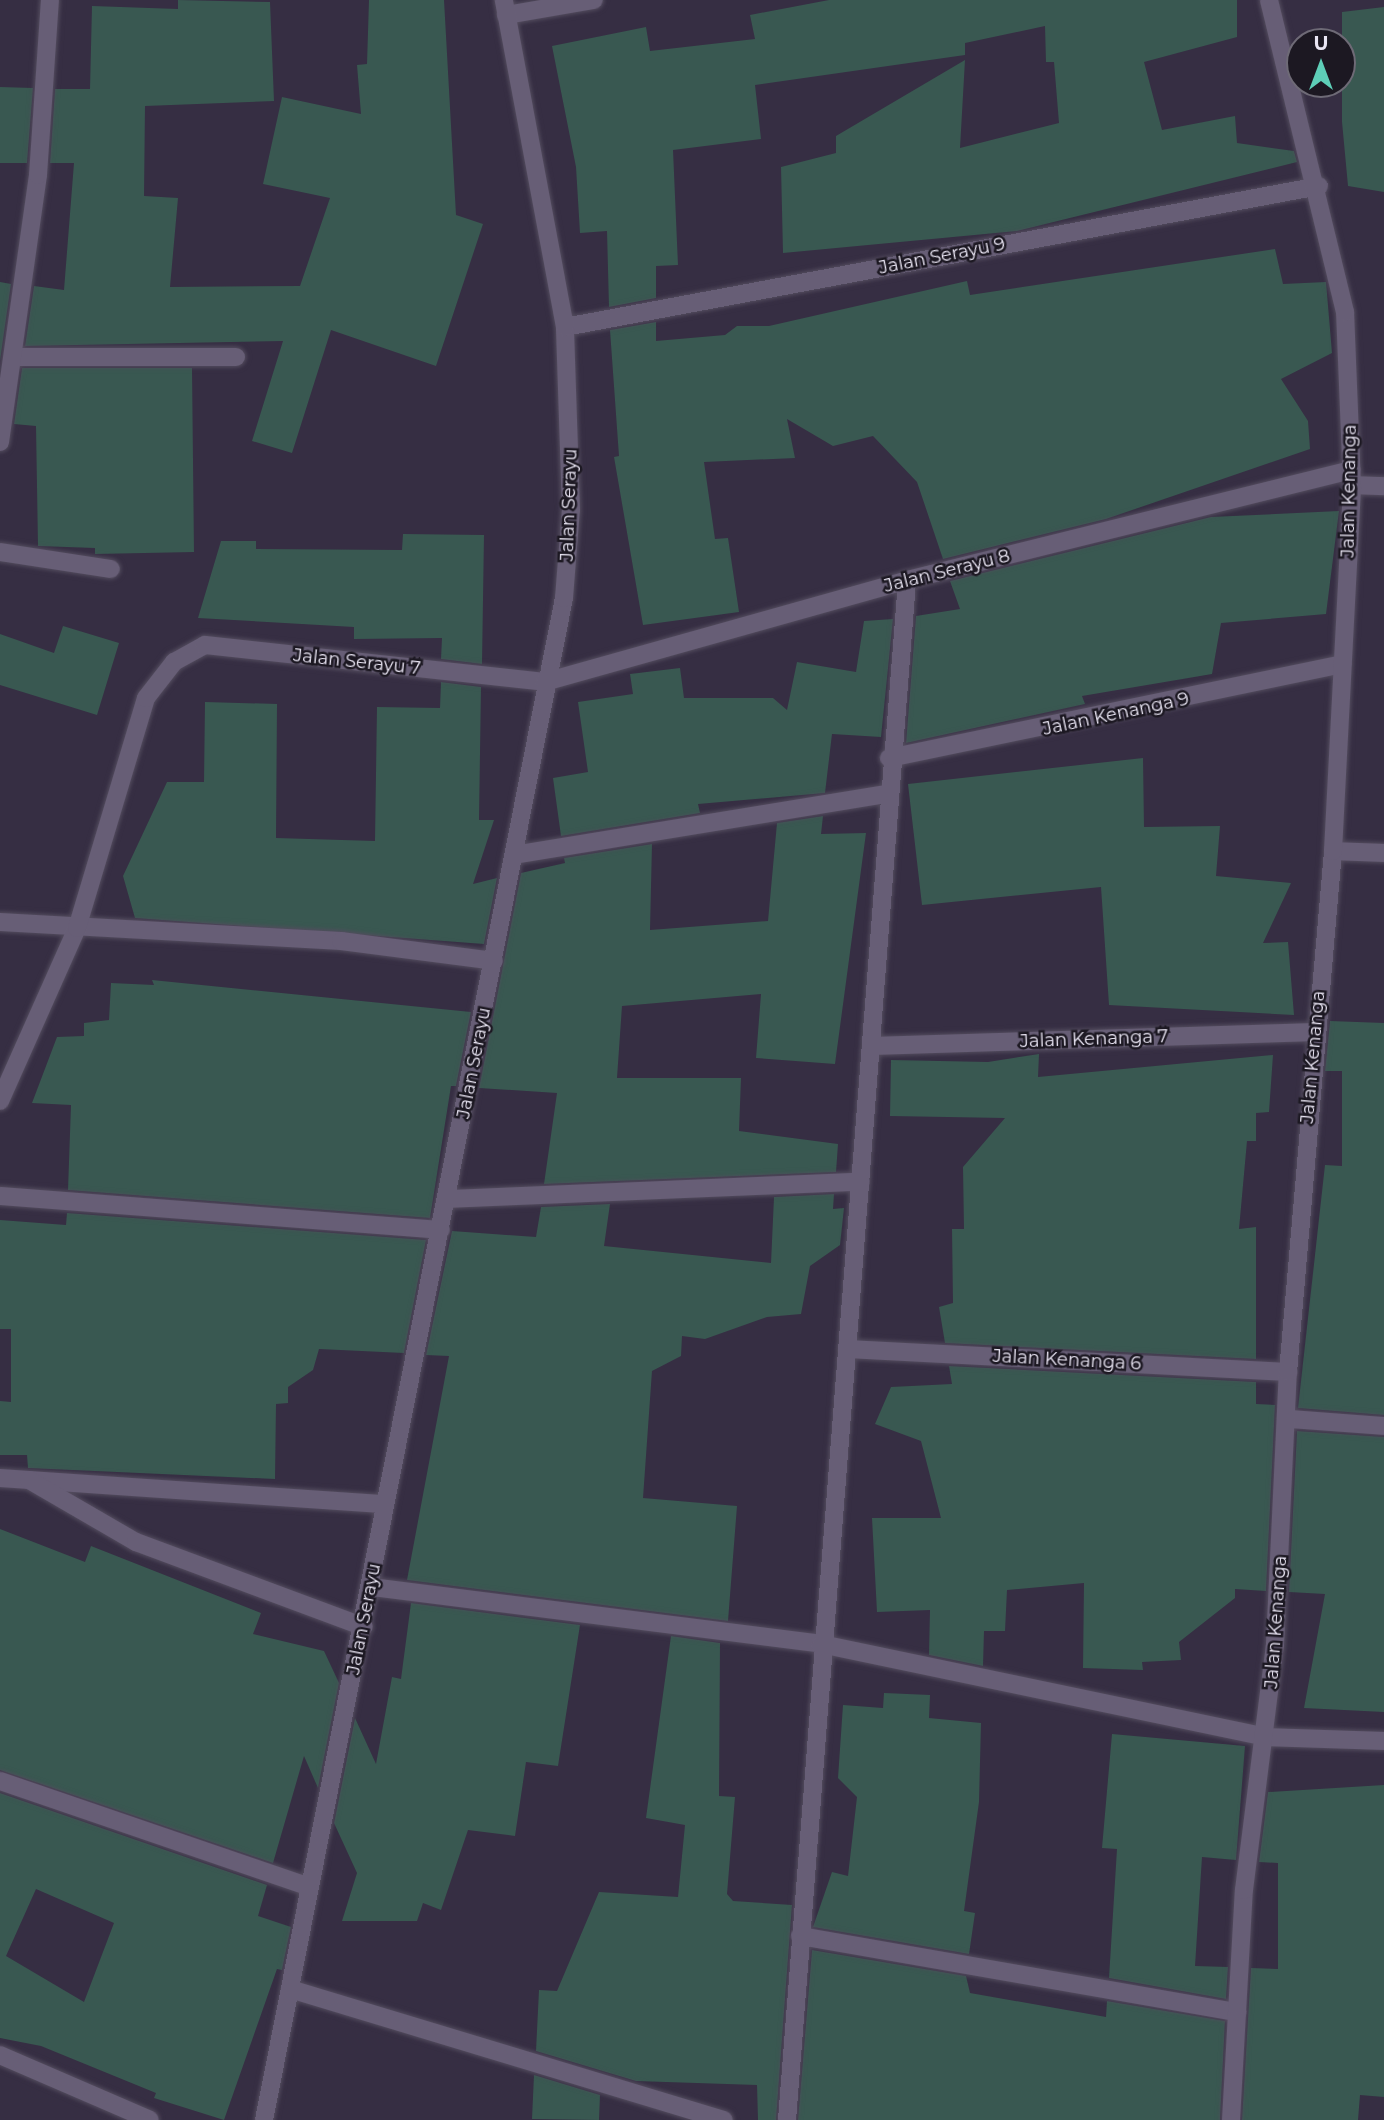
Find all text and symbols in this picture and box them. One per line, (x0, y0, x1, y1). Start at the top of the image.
north arrow (1286, 28, 1356, 98)
text: U (1314, 32, 1328, 55)
street label: Jalan Serayu 9 (877, 233, 1007, 279)
street label: Jalan Kenanga (1337, 424, 1361, 558)
street label: Jalan Serayu (556, 448, 582, 562)
street label: Jalan Serayu 8 (882, 545, 1012, 597)
street label: Jalan Serayu 7 (292, 645, 422, 679)
street label: Jalan Kenanga 9 (1041, 688, 1191, 740)
street label: Jalan Kenanga (1296, 990, 1330, 1124)
street label: Jalan Serayu (453, 1006, 495, 1120)
street label: Jalan Kenanga 7 (1019, 1026, 1169, 1052)
street label: Jalan Kenanga 6 (992, 1345, 1142, 1375)
street label: Jalan Kenanga (1261, 1555, 1291, 1689)
street label: Jalan Serayu (343, 1562, 385, 1676)

